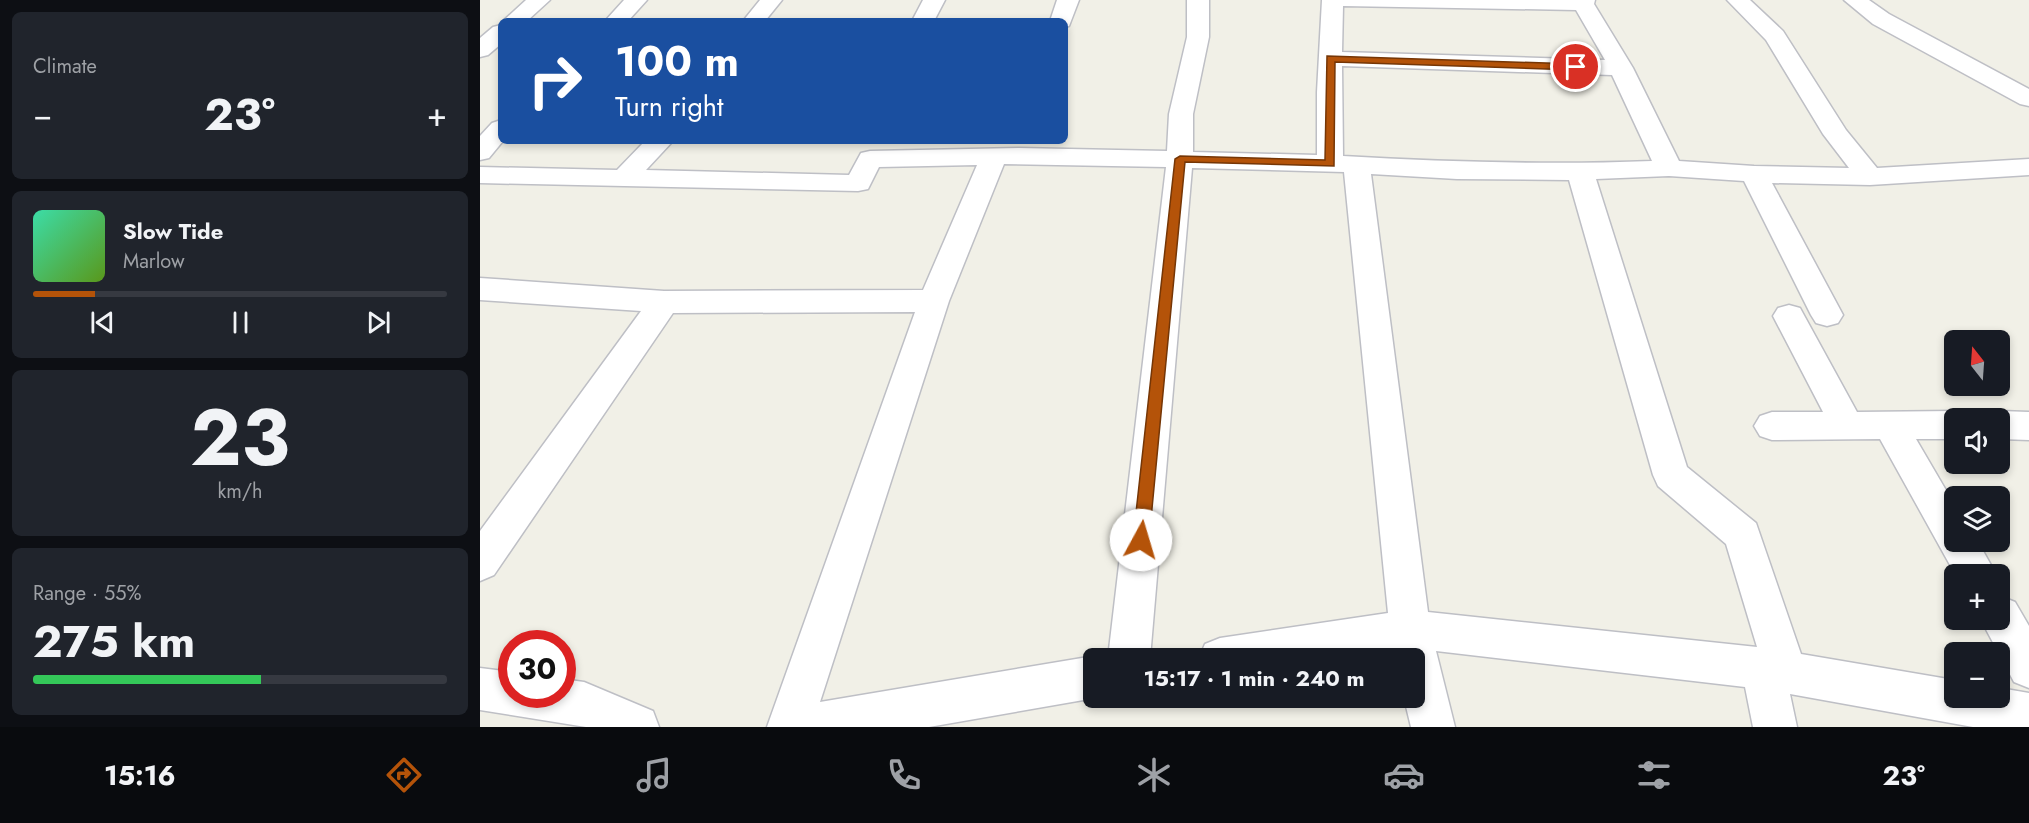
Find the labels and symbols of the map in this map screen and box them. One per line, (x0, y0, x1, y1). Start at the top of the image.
pin (1550, 41, 1601, 92)
north arrow (1944, 330, 2010, 396)
position arrow (1109, 508, 1173, 572)
speed limit sign: 30 (498, 630, 576, 708)

